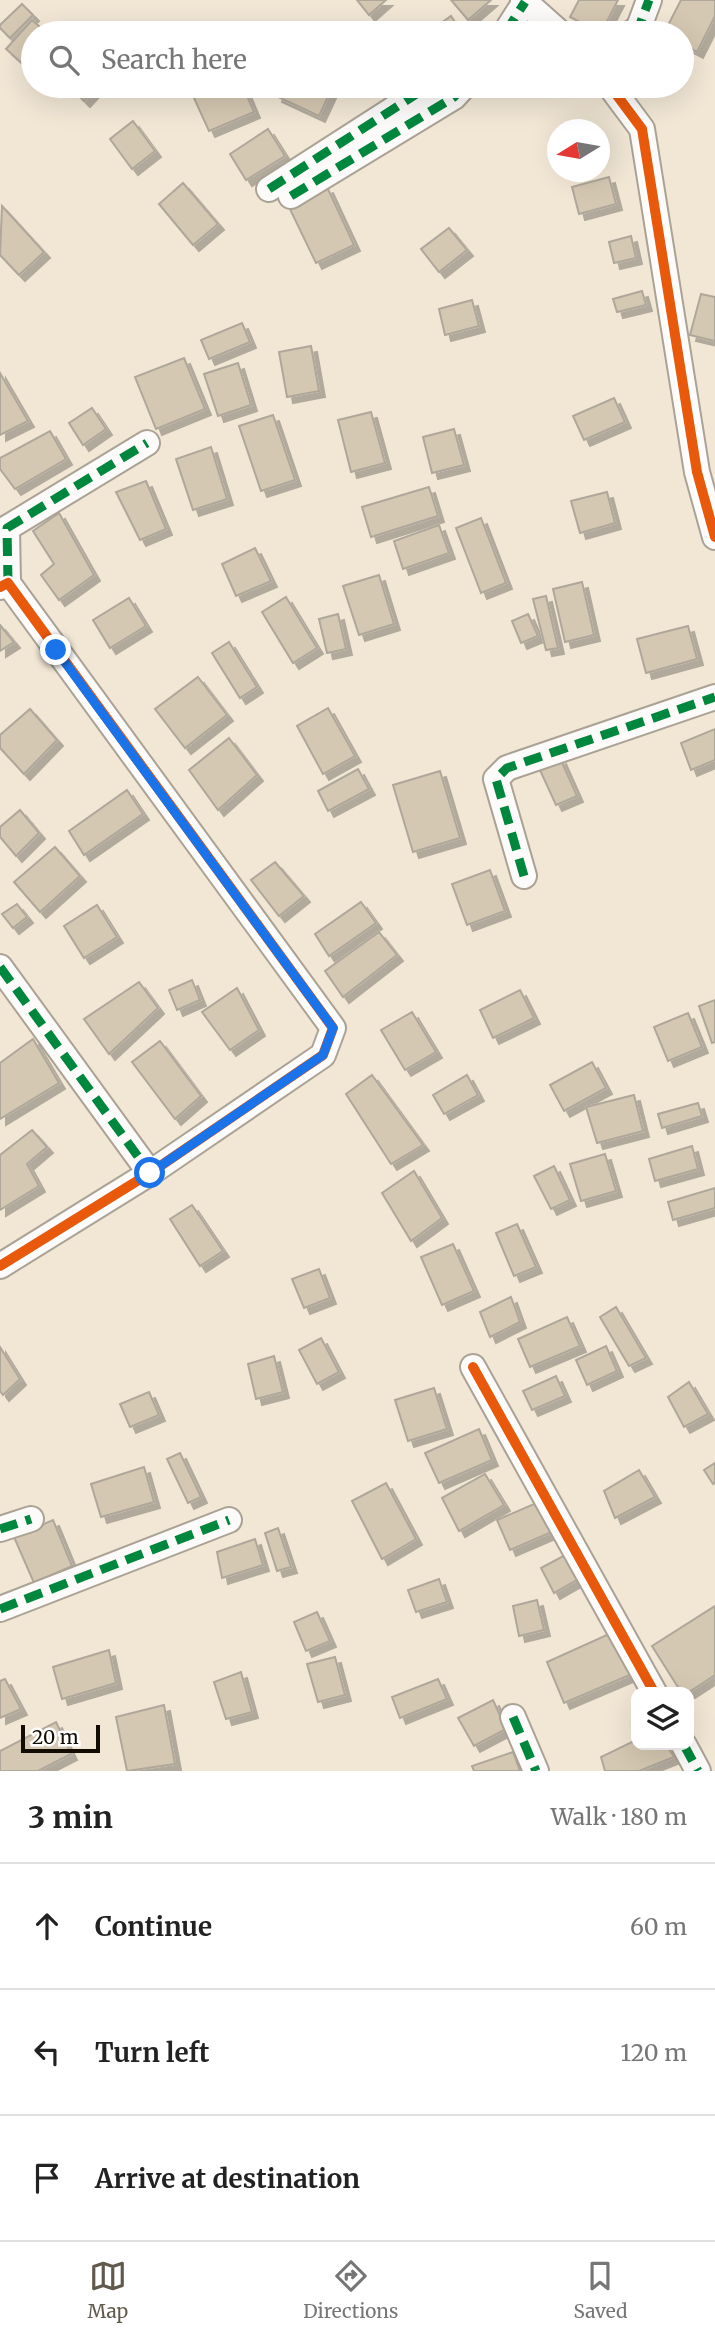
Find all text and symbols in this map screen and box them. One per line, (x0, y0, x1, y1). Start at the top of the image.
search box (21, 21, 694, 98)
icon: search (45, 41, 83, 79)
text: Search here (101, 43, 247, 76)
north arrow (547, 119, 610, 182)
route end (40, 634, 71, 665)
route start (134, 1157, 165, 1188)
map controls (631, 1687, 694, 1750)
button: layers (631, 1687, 694, 1750)
scale bar (21, 1722, 100, 1754)
text: 20 m (32, 1725, 79, 1749)
text: 3 min (28, 1798, 113, 1836)
text: Walk · 180 m (551, 1802, 687, 1831)
icon: ahead (28, 1907, 66, 1945)
text: Continue (95, 1910, 212, 1943)
text: 60 m (630, 1912, 687, 1941)
icon: left (28, 2033, 66, 2071)
text: Turn left (95, 2036, 209, 2069)
text: 120 m (621, 2038, 687, 2067)
icon: arrive (28, 2159, 66, 2197)
text: Arrive at destination (95, 2162, 360, 2195)
tab: Map (88, 2257, 128, 2323)
tab: Directions (303, 2257, 398, 2323)
tab: Saved (574, 2257, 627, 2323)

